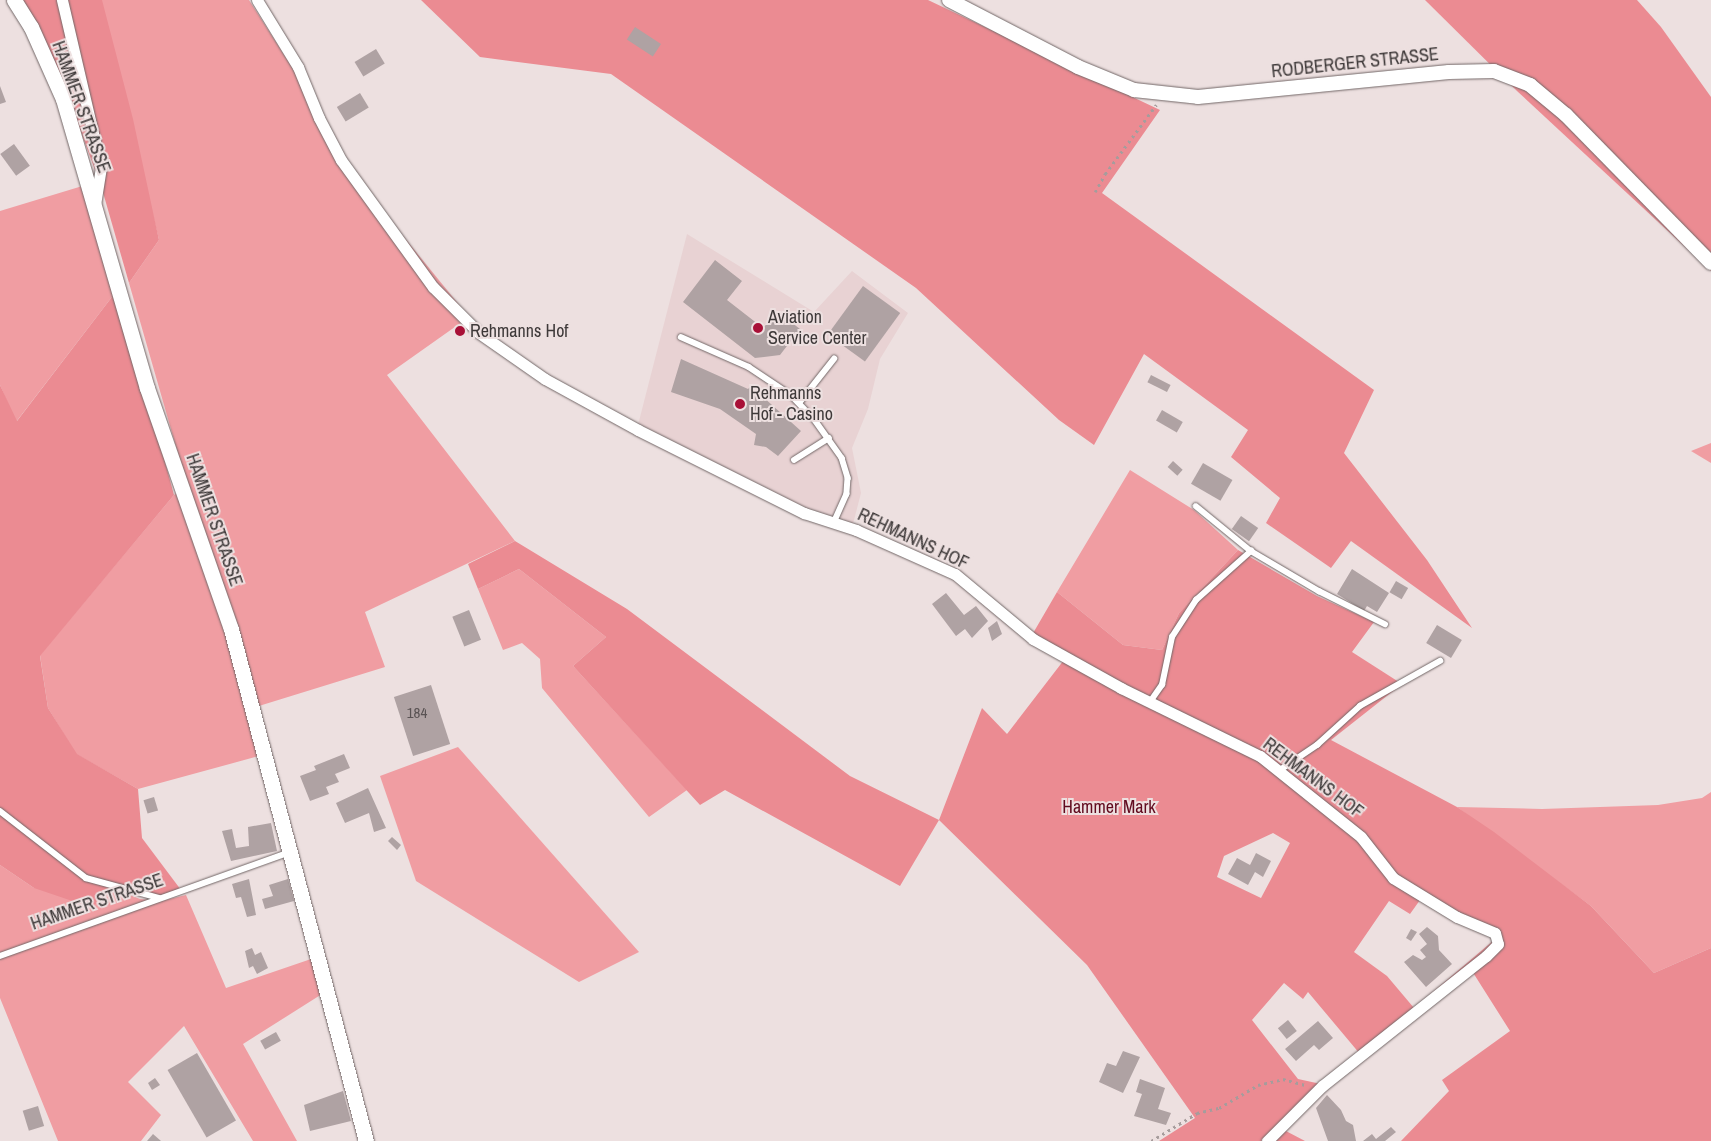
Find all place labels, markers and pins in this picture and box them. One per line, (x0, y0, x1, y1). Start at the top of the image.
place label: Aviation Service Center (768, 307, 866, 350)
place label: Rehmanns Hof (470, 320, 568, 342)
marker: Aviation Service Center (752, 322, 764, 334)
marker: Rehmanns Hof (454, 325, 466, 337)
place label: Rehmanns Hof - Casino (750, 383, 833, 426)
marker: Rehmanns Hof - Casino (734, 398, 746, 410)

